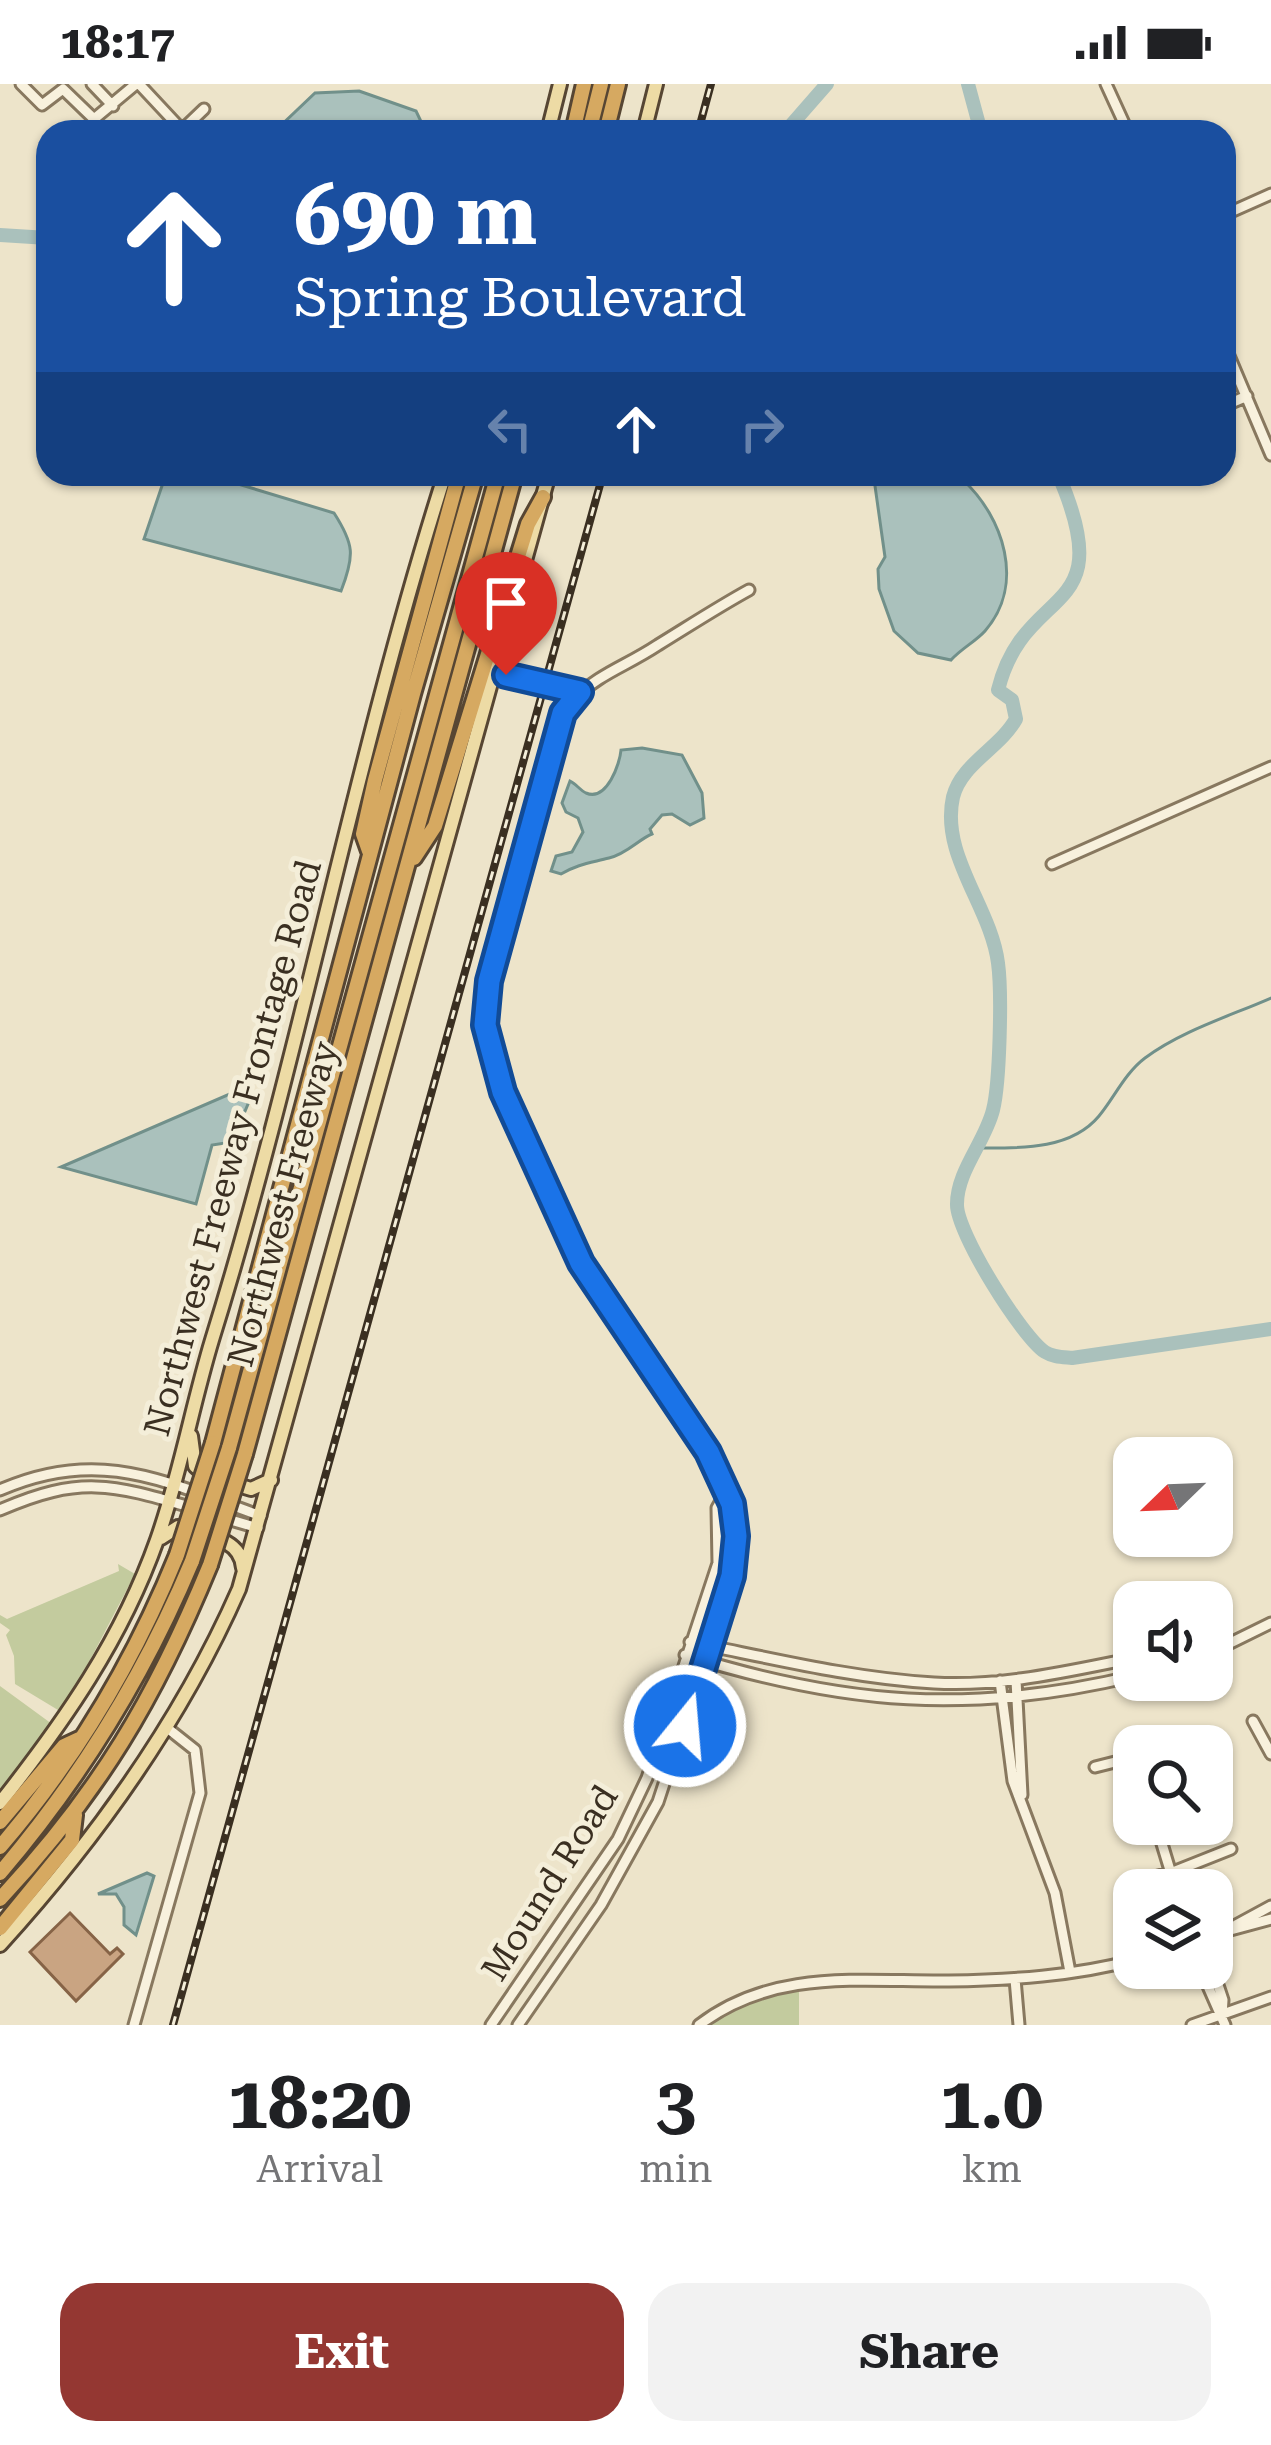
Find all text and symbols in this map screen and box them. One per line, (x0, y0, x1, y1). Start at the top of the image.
text: 18:17 (60, 16, 175, 69)
text: 690 m (294, 166, 537, 264)
icon: ahead (96, 168, 252, 324)
text: Spring Boulevard (294, 266, 746, 329)
icon: left (477, 396, 543, 462)
icon: ahead (603, 396, 669, 462)
icon: right (729, 396, 795, 462)
pin (455, 552, 557, 675)
icon: arrive (473, 570, 539, 636)
street label: Northwest Freeway Frontage Road (135, 855, 331, 1441)
street label: Northwest Freeway (219, 1037, 347, 1371)
north arrow (1113, 1437, 1233, 1557)
map controls (1113, 1437, 1233, 1989)
button: sound (1113, 1581, 1233, 1701)
position arrow (622, 1663, 748, 1789)
button: search (1113, 1725, 1233, 1845)
street label: Mound Road (473, 1778, 627, 1988)
button: layers (1113, 1869, 1233, 1989)
text: 18:20 (228, 2061, 412, 2146)
text: 3 (656, 2061, 696, 2146)
text: 1.0 (940, 2061, 1043, 2146)
text: Arrival (256, 2146, 383, 2192)
text: min (639, 2146, 712, 2192)
text: km (962, 2146, 1022, 2192)
button: Exit (60, 2283, 624, 2421)
button: Share (648, 2283, 1211, 2421)

